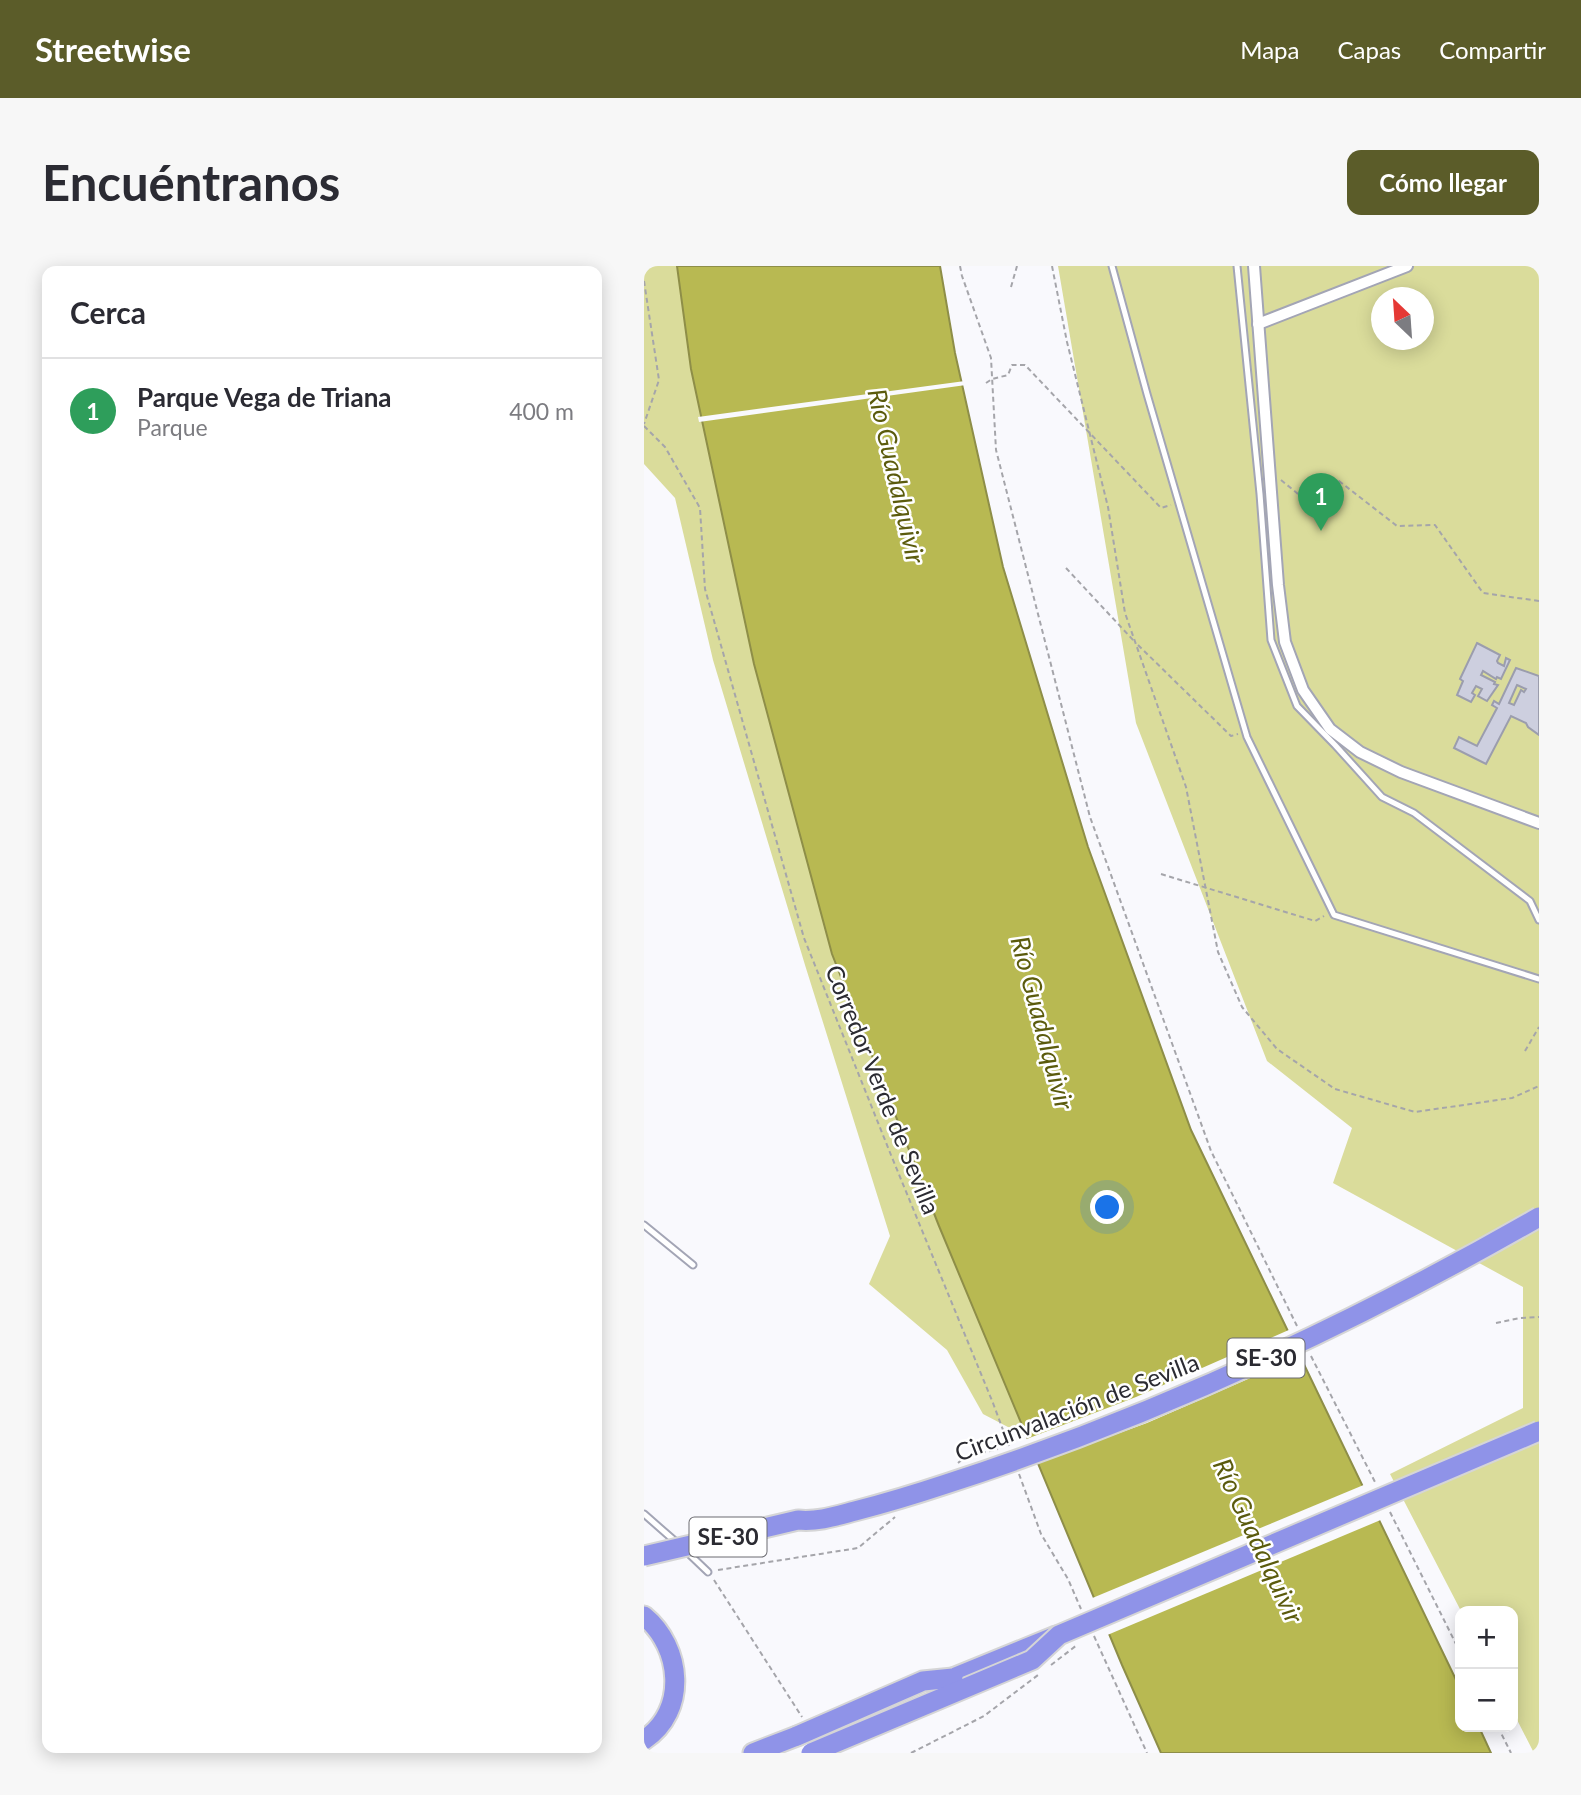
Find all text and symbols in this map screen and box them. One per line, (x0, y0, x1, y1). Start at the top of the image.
text: Streetwise (35, 29, 191, 69)
text: Mapa (1240, 35, 1299, 64)
text: Capas (1337, 35, 1401, 64)
text: Compartir (1439, 35, 1546, 64)
button: Cómo llegar (1347, 150, 1539, 215)
text: Encuéntranos (42, 153, 340, 211)
north arrow (1371, 287, 1434, 350)
text: Cerca (70, 294, 146, 330)
text: Parque Vega de Triana (137, 381, 392, 413)
water label: Río Guadalquivir (861, 385, 933, 567)
text: 1 (86, 397, 100, 425)
text: 400 m (509, 397, 574, 425)
text: Parque (137, 413, 208, 441)
pin: 1 (1298, 473, 1344, 531)
water label: Río Guadalquivir (1004, 932, 1082, 1114)
street label: Corredor Verde de Sevilla (820, 961, 947, 1218)
your location (1090, 1190, 1124, 1224)
road number: SE-30 (1228, 1338, 1304, 1378)
street label: Circunvalación de Sevilla (950, 1347, 1203, 1467)
water label: Río Guadalquivir (1207, 1453, 1312, 1629)
road number: SE-30 (690, 1518, 766, 1556)
map controls (1455, 1606, 1518, 1732)
button: + (1455, 1606, 1518, 1669)
button: − (1455, 1669, 1518, 1732)

